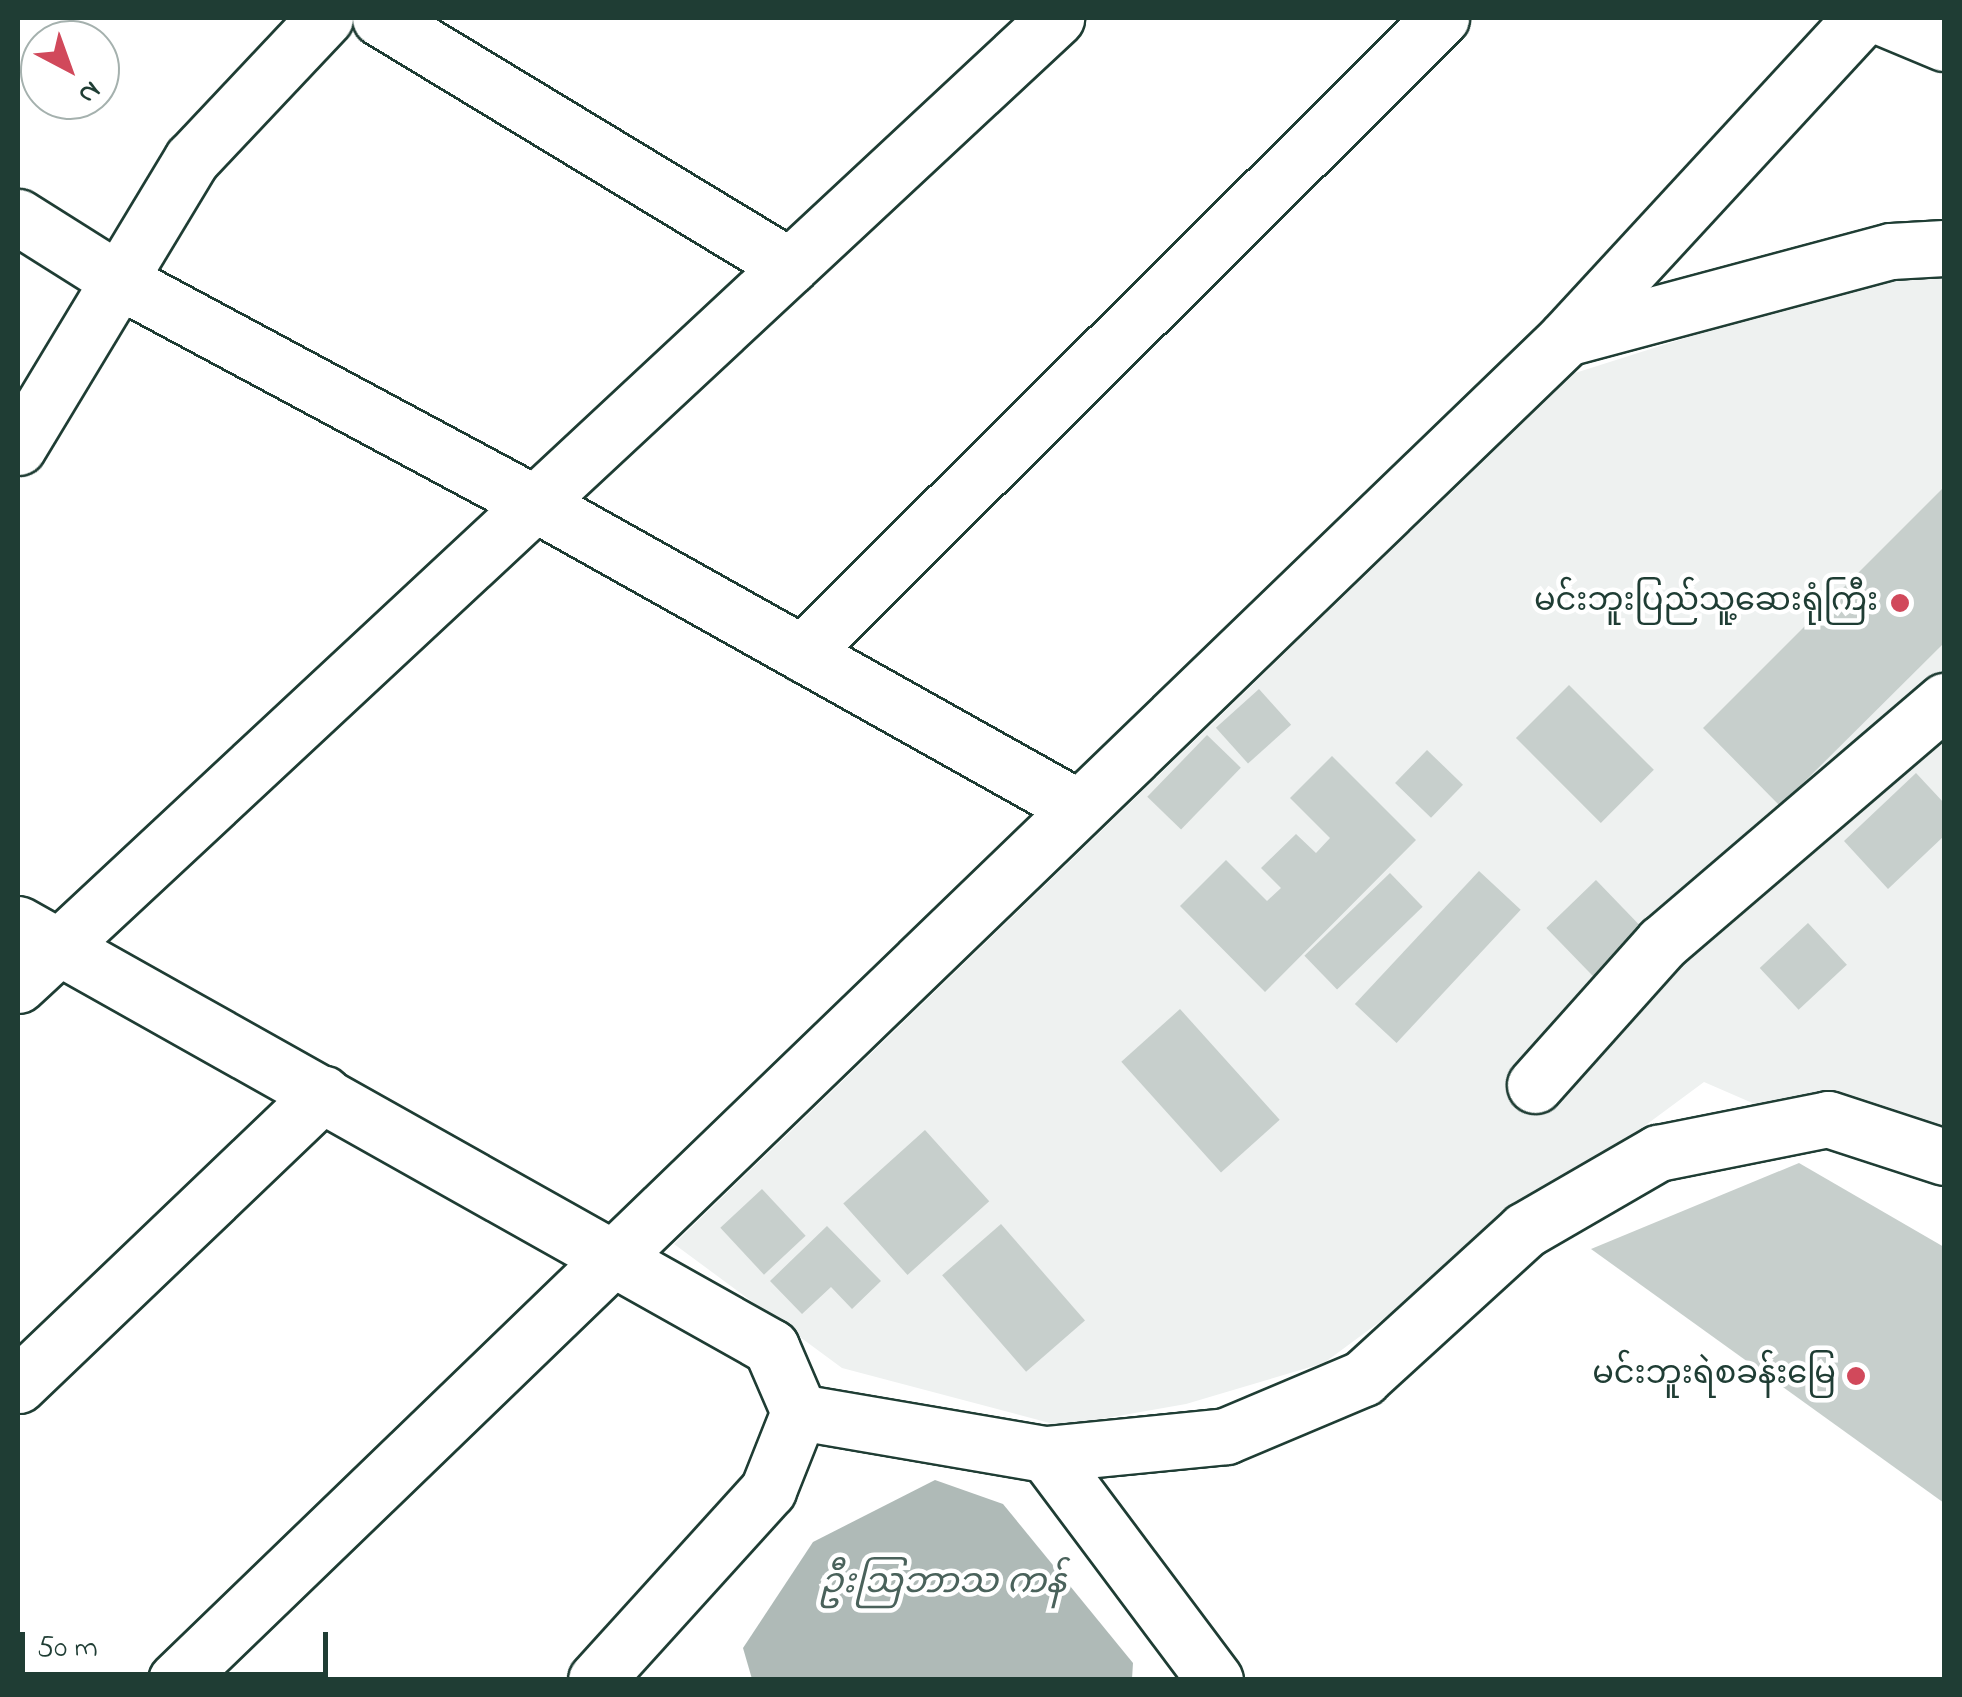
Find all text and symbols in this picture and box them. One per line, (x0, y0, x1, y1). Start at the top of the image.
north arrow (20, 20, 120, 120)
text: N (68, 70, 109, 113)
place label: မင်းဘူးပြည်သူ့ဆေးရုံကြီး (1534, 584, 1878, 622)
marker: မင်းဘူးပြည်သူ့ဆေးရုံကြီး (1887, 590, 1913, 616)
place label: မင်းဘူးရဲစခန်းမြေ (1592, 1357, 1836, 1395)
marker: မင်းဘူးရဲစခန်းမြေ (1845, 1365, 1867, 1387)
water label: ဦး‌ဩဘာသ ကန် (820, 1563, 1066, 1605)
scale bar (25, 1612, 332, 1674)
text: 50 m (37, 1627, 98, 1671)

